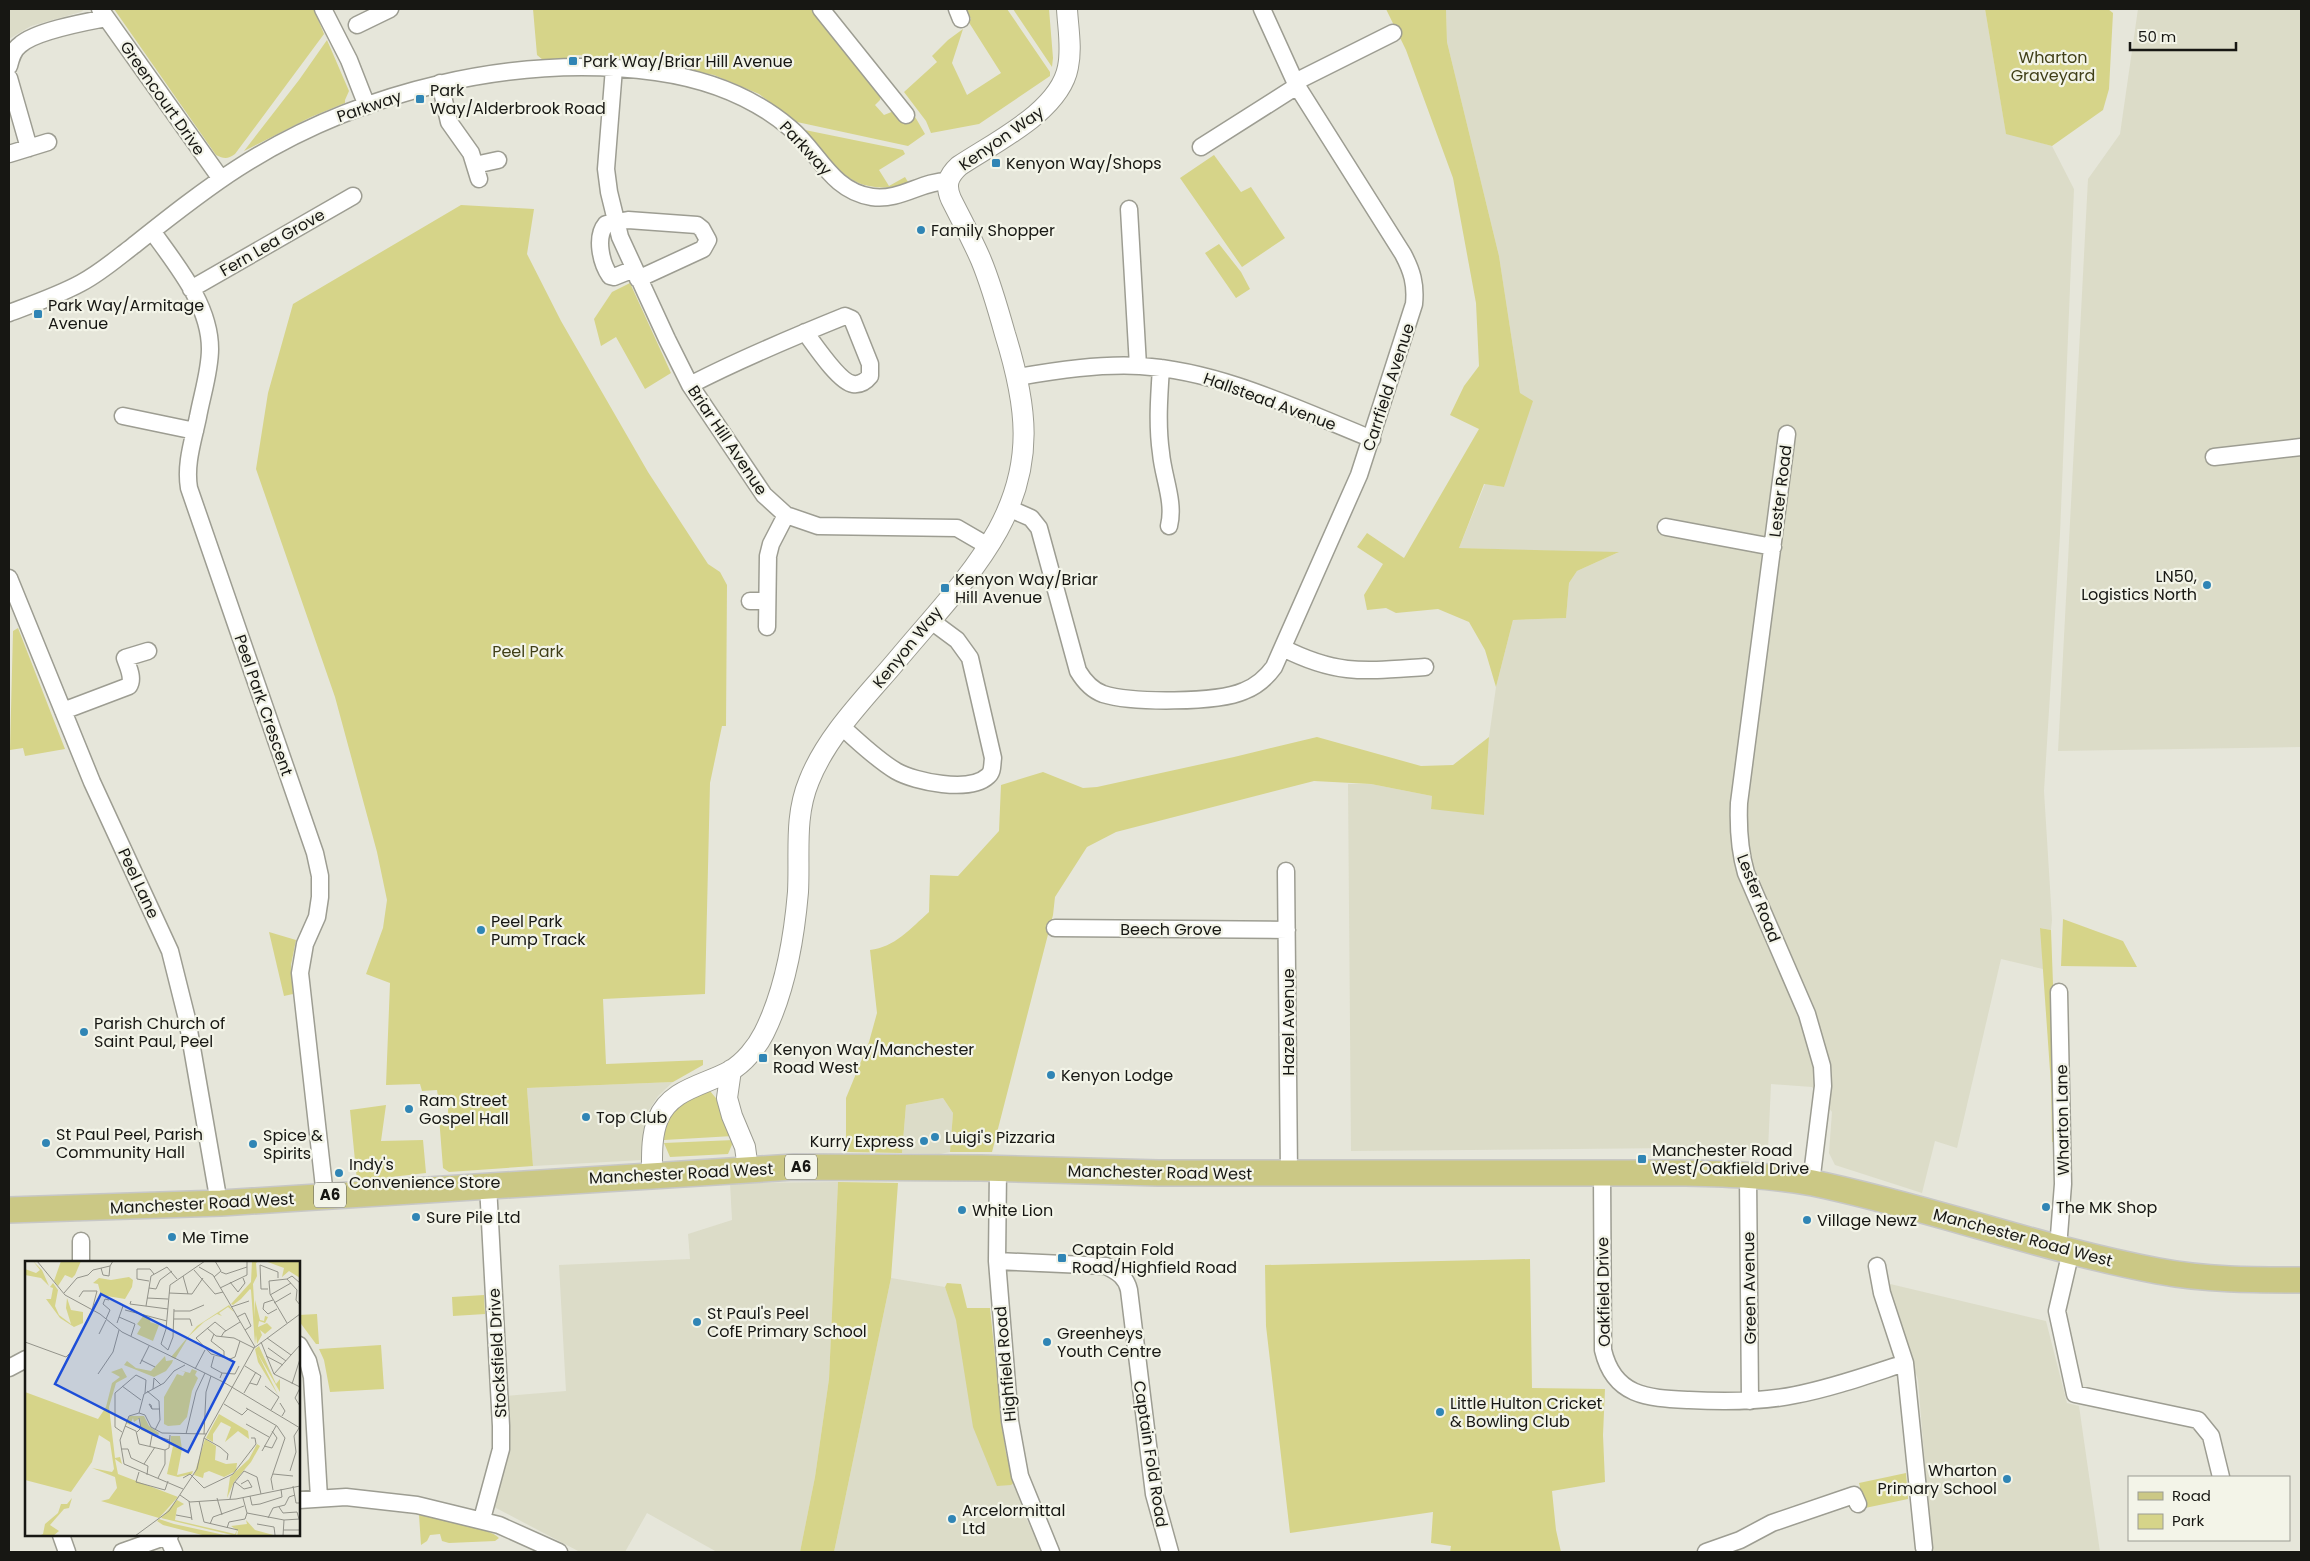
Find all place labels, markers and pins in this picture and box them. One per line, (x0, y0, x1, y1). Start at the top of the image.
place label: Park Way/Briar Hill Avenue (583, 50, 793, 73)
marker: Park Way/Briar Hill Avenue (567, 55, 579, 67)
place label: Park Way/Alderbrook Road (430, 79, 606, 120)
marker: Park Way/Alderbrook Road (414, 93, 426, 105)
place label: Kenyon Way/Shops (1006, 152, 1162, 175)
marker: Kenyon Way/Shops (990, 157, 1002, 169)
place label: Family Shopper (931, 219, 1055, 242)
marker: Family Shopper (915, 224, 927, 236)
place label: Park Way/Armitage Avenue (48, 294, 204, 335)
marker: Park Way/Armitage Avenue (32, 308, 44, 320)
place label: LN50, Logistics North (2081, 565, 2197, 606)
place label: Kenyon Way/Briar Hill Avenue (955, 568, 1098, 609)
marker: LN50, Logistics North (2201, 579, 2213, 591)
marker: Kenyon Way/Briar Hill Avenue (939, 582, 951, 594)
place label: Peel Park Pump Track (491, 910, 586, 951)
marker: Peel Park Pump Track (475, 924, 487, 936)
place label: Parish Church of Saint Paul, Peel (94, 1012, 225, 1053)
marker: Parish Church of Saint Paul, Peel (78, 1026, 90, 1038)
place label: Kenyon Way/Manchester Road West (773, 1038, 974, 1079)
marker: Kenyon Way/Manchester Road West (757, 1052, 769, 1064)
place label: Kenyon Lodge (1061, 1064, 1173, 1087)
marker: Kenyon Lodge (1045, 1069, 1057, 1081)
place label: Ram Street Gospel Hall (419, 1089, 509, 1130)
marker: Ram Street Gospel Hall (403, 1103, 415, 1115)
place label: Top Club (596, 1106, 668, 1129)
marker: Top Club (580, 1111, 592, 1123)
place label: St Paul Peel, Parish Community Hall (56, 1123, 203, 1164)
place label: Spice & Spirits (263, 1124, 323, 1165)
place label: Luigi's Pizzaria (945, 1126, 1055, 1149)
place label: Kurry Express (810, 1130, 914, 1153)
marker: Luigi's Pizzaria (929, 1131, 941, 1143)
marker: Kurry Express (918, 1135, 930, 1147)
marker: St Paul Peel, Parish Community Hall (40, 1137, 52, 1149)
marker: Spice & Spirits (247, 1138, 259, 1150)
place label: Manchester Road West/Oakfield Drive (1652, 1139, 1809, 1180)
place label: Indy's Convenience Store (349, 1153, 500, 1194)
marker: Manchester Road West/Oakfield Drive (1636, 1153, 1648, 1165)
marker: Indy's Convenience Store (333, 1167, 345, 1179)
place label: The MK Shop (2056, 1196, 2158, 1219)
place label: White Lion (972, 1199, 1053, 1222)
marker: The MK Shop (2040, 1201, 2052, 1213)
marker: White Lion (956, 1204, 968, 1216)
place label: Sure Pile Ltd (426, 1206, 521, 1229)
place label: Village Newz (1817, 1209, 1917, 1232)
marker: Sure Pile Ltd (410, 1211, 422, 1223)
marker: Village Newz (1801, 1214, 1813, 1226)
place label: Me Time (182, 1226, 249, 1249)
marker: Me Time (166, 1231, 178, 1243)
place label: Captain Fold Road/Highfield Road (1072, 1238, 1237, 1279)
marker: Captain Fold Road/Highfield Road (1056, 1252, 1068, 1264)
place label: St Paul's Peel CofE Primary School (707, 1302, 867, 1343)
marker: St Paul's Peel CofE Primary School (691, 1316, 703, 1328)
place label: Greenheys Youth Centre (1057, 1322, 1161, 1363)
marker: Greenheys Youth Centre (1041, 1336, 1053, 1348)
place label: Little Hulton Cricket & Bowling Club (1450, 1392, 1603, 1433)
marker: Little Hulton Cricket & Bowling Club (1434, 1406, 1446, 1418)
place label: Wharton Primary School (1878, 1459, 1997, 1500)
marker: Wharton Primary School (2001, 1473, 2013, 1485)
place label: Arcelormittal Ltd (962, 1499, 1065, 1540)
marker: Arcelormittal Ltd (946, 1513, 958, 1525)

